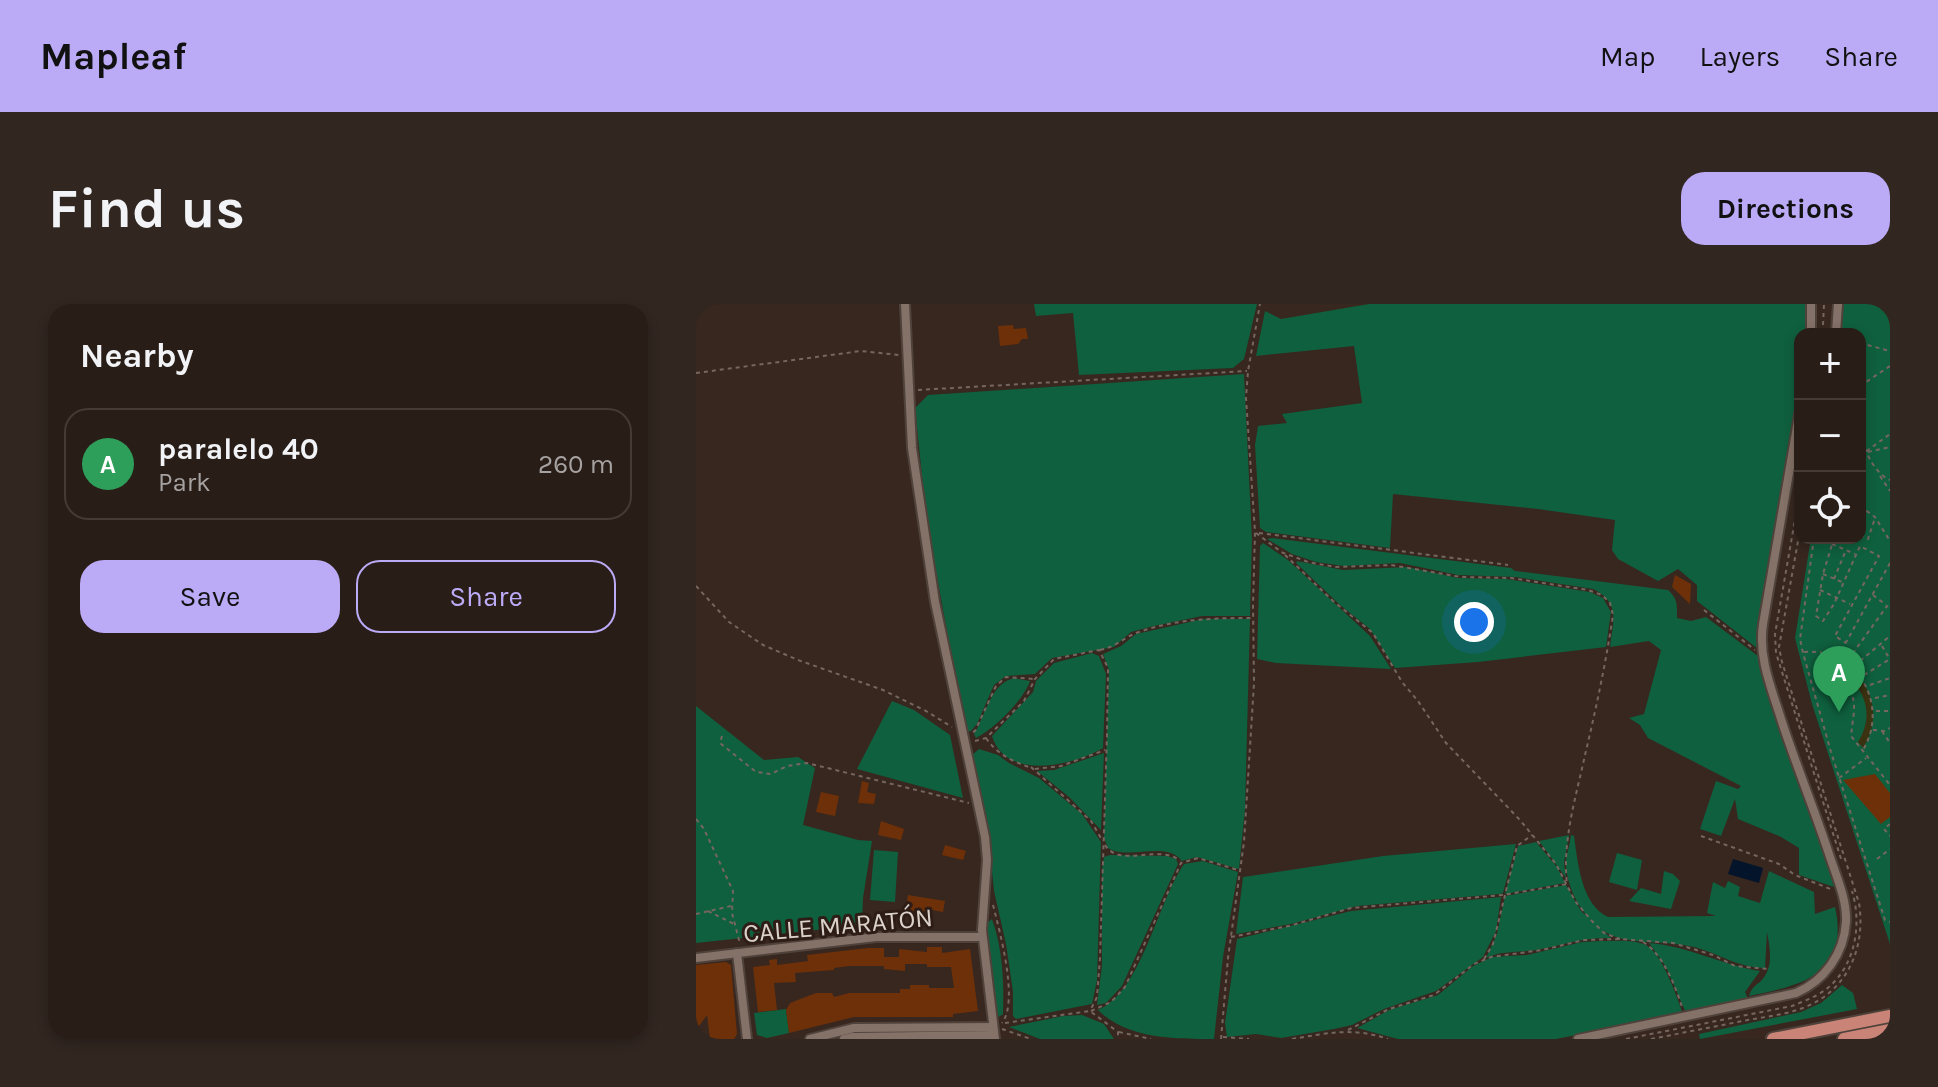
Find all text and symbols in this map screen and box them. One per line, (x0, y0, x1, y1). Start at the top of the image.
text: Mapleaf (40, 34, 187, 79)
text: Map (1600, 40, 1655, 73)
text: Layers (1699, 40, 1780, 73)
text: Share (1824, 40, 1898, 73)
button: Directions (1681, 172, 1890, 245)
text: Find us (48, 176, 245, 241)
map controls (1794, 328, 1866, 544)
button: + (1794, 328, 1866, 400)
text: Nearby (80, 336, 194, 376)
button: − (1794, 400, 1866, 472)
text: paralelo 40 (158, 431, 319, 467)
text: A (100, 449, 116, 480)
text: 260 m (538, 449, 614, 480)
text: Park (158, 467, 211, 498)
button: locate (1794, 472, 1866, 544)
button: Save (80, 560, 340, 633)
button: Share (356, 560, 616, 633)
your location (1454, 602, 1494, 642)
pin: A (1813, 646, 1865, 712)
street label: CALLE MARATÓN (742, 901, 934, 949)

